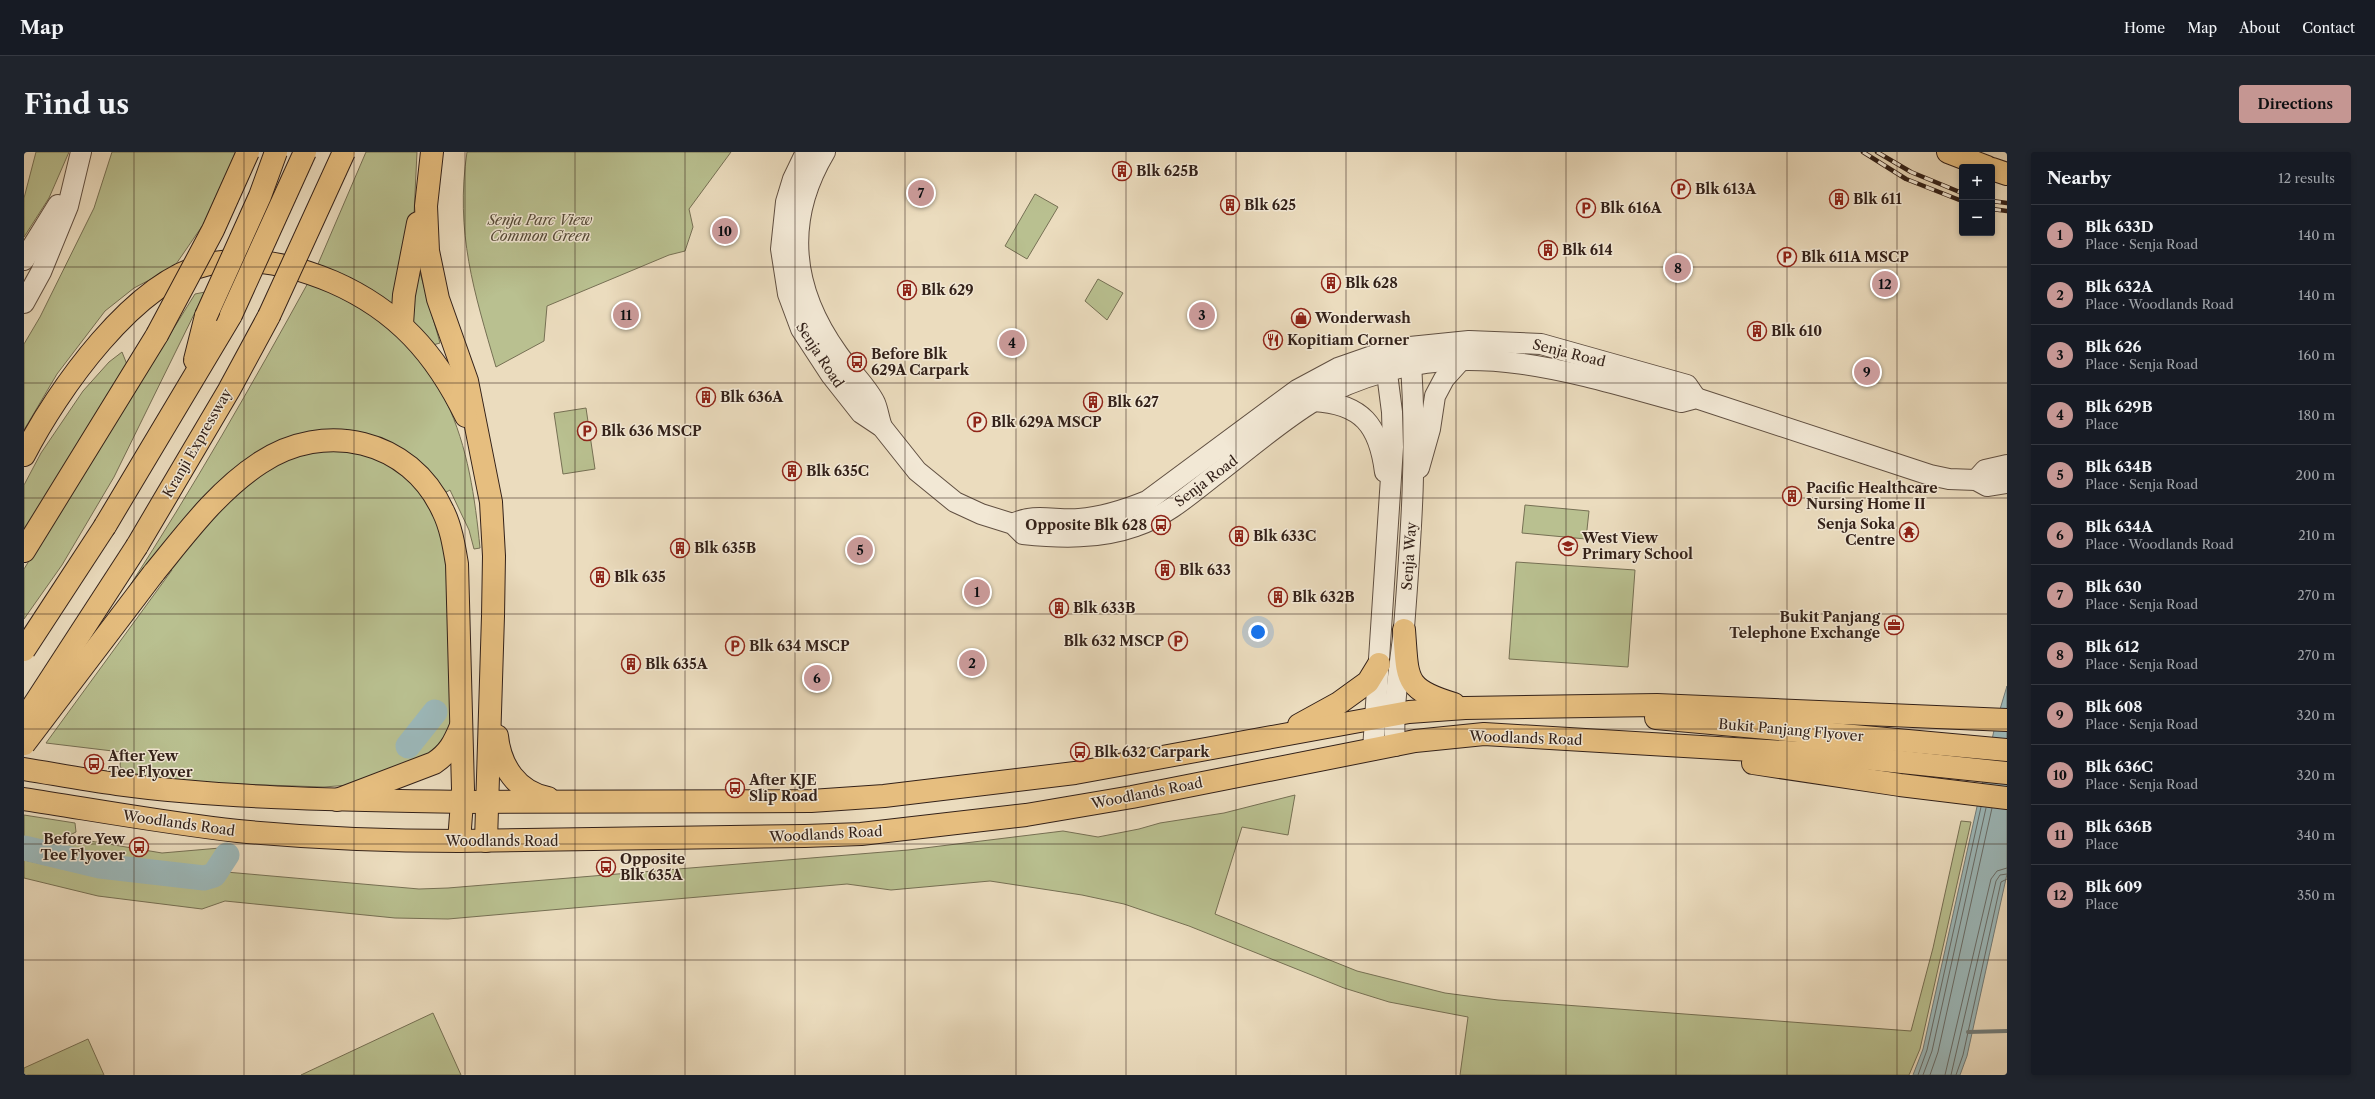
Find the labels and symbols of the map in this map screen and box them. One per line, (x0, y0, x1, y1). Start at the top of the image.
building icon: Blk 625B (1111, 160, 1133, 182)
place label: Blk 625B (1136, 162, 1199, 180)
pin: 7 (908, 178, 934, 208)
parking icon: Blk 613A (1670, 178, 1692, 200)
place label: Blk 613A (1695, 180, 1757, 198)
building icon: Blk 611 (1828, 188, 1850, 210)
place label: Blk 611 (1853, 190, 1902, 208)
building icon: Blk 625 (1219, 194, 1241, 216)
place label: Blk 625 (1244, 196, 1296, 214)
parking icon: Blk 616A (1575, 197, 1597, 219)
place label: Blk 616A (1600, 199, 1663, 217)
park label: Senja Parc View Common Green (487, 211, 593, 245)
pin: 10 (712, 216, 738, 246)
building icon: Blk 614 (1537, 239, 1559, 261)
place label: Blk 614 (1562, 241, 1613, 259)
parking icon: Blk 611A MSCP (1776, 246, 1798, 268)
place label: Blk 611A MSCP (1801, 248, 1909, 266)
pin: 8 (1665, 253, 1691, 283)
pin: 12 (1872, 269, 1898, 299)
building icon: Blk 628 (1320, 272, 1342, 294)
place label: Blk 628 (1345, 274, 1398, 292)
building icon: Blk 629 (896, 279, 918, 301)
place label: Blk 629 (921, 281, 974, 299)
pin: 11 (613, 300, 639, 330)
pin: 3 (1189, 300, 1215, 330)
shop icon: Wonderwash (1290, 307, 1312, 329)
place label: Wonderwash (1314, 309, 1411, 327)
street label: Senja Road (792, 319, 848, 392)
building icon: Blk 610 (1746, 320, 1768, 342)
place label: Blk 610 (1771, 322, 1822, 340)
pin: 4 (999, 328, 1025, 358)
restaurant icon: Kopitiam Corner (1262, 329, 1284, 351)
place label: Kopitiam Corner (1287, 331, 1409, 349)
street label: Senja Road (1531, 335, 1608, 371)
place label: Before Blk 629A Carpark (871, 345, 970, 379)
bus stop icon: Before Blk 629A Carpark (846, 351, 868, 373)
pin: 9 (1854, 357, 1880, 387)
street label: Kranji Expressway (158, 385, 236, 501)
building icon: Blk 636A (695, 386, 717, 408)
place label: Blk 636A (720, 388, 784, 406)
building icon: Blk 627 (1082, 391, 1104, 413)
place label: Blk 627 (1107, 393, 1159, 411)
parking icon: Blk 629A MSCP (966, 411, 988, 433)
place label: Blk 629A MSCP (991, 413, 1102, 431)
parking icon: Blk 636 MSCP (576, 420, 598, 442)
place label: Blk 636 MSCP (601, 422, 702, 440)
street label: Senja Road (1171, 451, 1242, 511)
building icon: Blk 635C (781, 460, 803, 482)
place label: Blk 635C (806, 462, 869, 480)
place label: Pacific Healthcare Nursing Home II (1806, 479, 1938, 513)
building icon: Pacific Healthcare Nursing Home II (1781, 485, 1803, 507)
bus stop icon: Opposite Blk 628 (1150, 514, 1172, 536)
place label: Senja Soka Centre (1817, 515, 1896, 549)
place label: Opposite Blk 628 (1025, 516, 1147, 534)
street label: Senja Way (1398, 521, 1420, 591)
temple icon: Senja Soka Centre (1898, 521, 1920, 543)
building icon: Blk 633C (1228, 525, 1250, 547)
place label: Blk 633C (1253, 527, 1316, 545)
place label: West View Primary School (1581, 529, 1693, 563)
pin: 5 (847, 535, 873, 565)
school or university icon: West View Primary School (1557, 535, 1579, 557)
building icon: Blk 635B (669, 537, 691, 559)
place label: Blk 635B (694, 539, 756, 557)
building icon: Blk 633 (1154, 559, 1176, 581)
place label: Blk 633 (1179, 561, 1231, 579)
building icon: Blk 635 (589, 566, 611, 588)
place label: Blk 635 (614, 568, 666, 586)
pin: 1 (964, 577, 990, 607)
building icon: Blk 632B (1267, 586, 1289, 608)
place label: Blk 632B (1292, 588, 1355, 606)
building icon: Blk 633B (1048, 597, 1070, 619)
place label: Blk 633B (1073, 599, 1135, 617)
place label: Bukit Panjang Telephone Exchange (1729, 608, 1881, 642)
office icon: Bukit Panjang Telephone Exchange (1883, 614, 1905, 636)
your location (1248, 622, 1268, 642)
parking icon: Blk 632 MSCP (1167, 630, 1189, 652)
place label: Blk 632 MSCP (1064, 632, 1164, 650)
parking icon: Blk 634 MSCP (724, 635, 746, 657)
place label: Blk 634 MSCP (749, 637, 850, 655)
pin: 2 (959, 648, 985, 678)
building icon: Blk 635A (620, 653, 642, 675)
place label: Blk 635A (645, 655, 709, 673)
pin: 6 (804, 663, 830, 693)
street label: Bukit Panjang Flyover (1718, 715, 1864, 745)
street label: Woodlands Road (1468, 727, 1583, 749)
bus stop icon: Blk 632 Carpark (1069, 741, 1091, 763)
place label: Blk 632 Carpark (1094, 743, 1210, 761)
place label: After Yew Tee Flyover (107, 747, 193, 781)
bus stop icon: After Yew Tee Flyover (83, 753, 105, 775)
place label: After KJE Slip Road (748, 771, 818, 805)
street label: Woodlands Road (1089, 773, 1205, 813)
bus stop icon: After KJE Slip Road (724, 777, 746, 799)
street label: Woodlands Road (121, 806, 237, 840)
street label: Woodlands Road (768, 822, 883, 846)
place label: Before Yew Tee Flyover (41, 830, 126, 864)
street label: Woodlands Road (444, 832, 559, 850)
bus stop icon: Before Yew Tee Flyover (128, 836, 150, 858)
place label: Opposite Blk 635A (620, 850, 685, 884)
bus stop icon: Opposite Blk 635A (595, 856, 617, 878)

